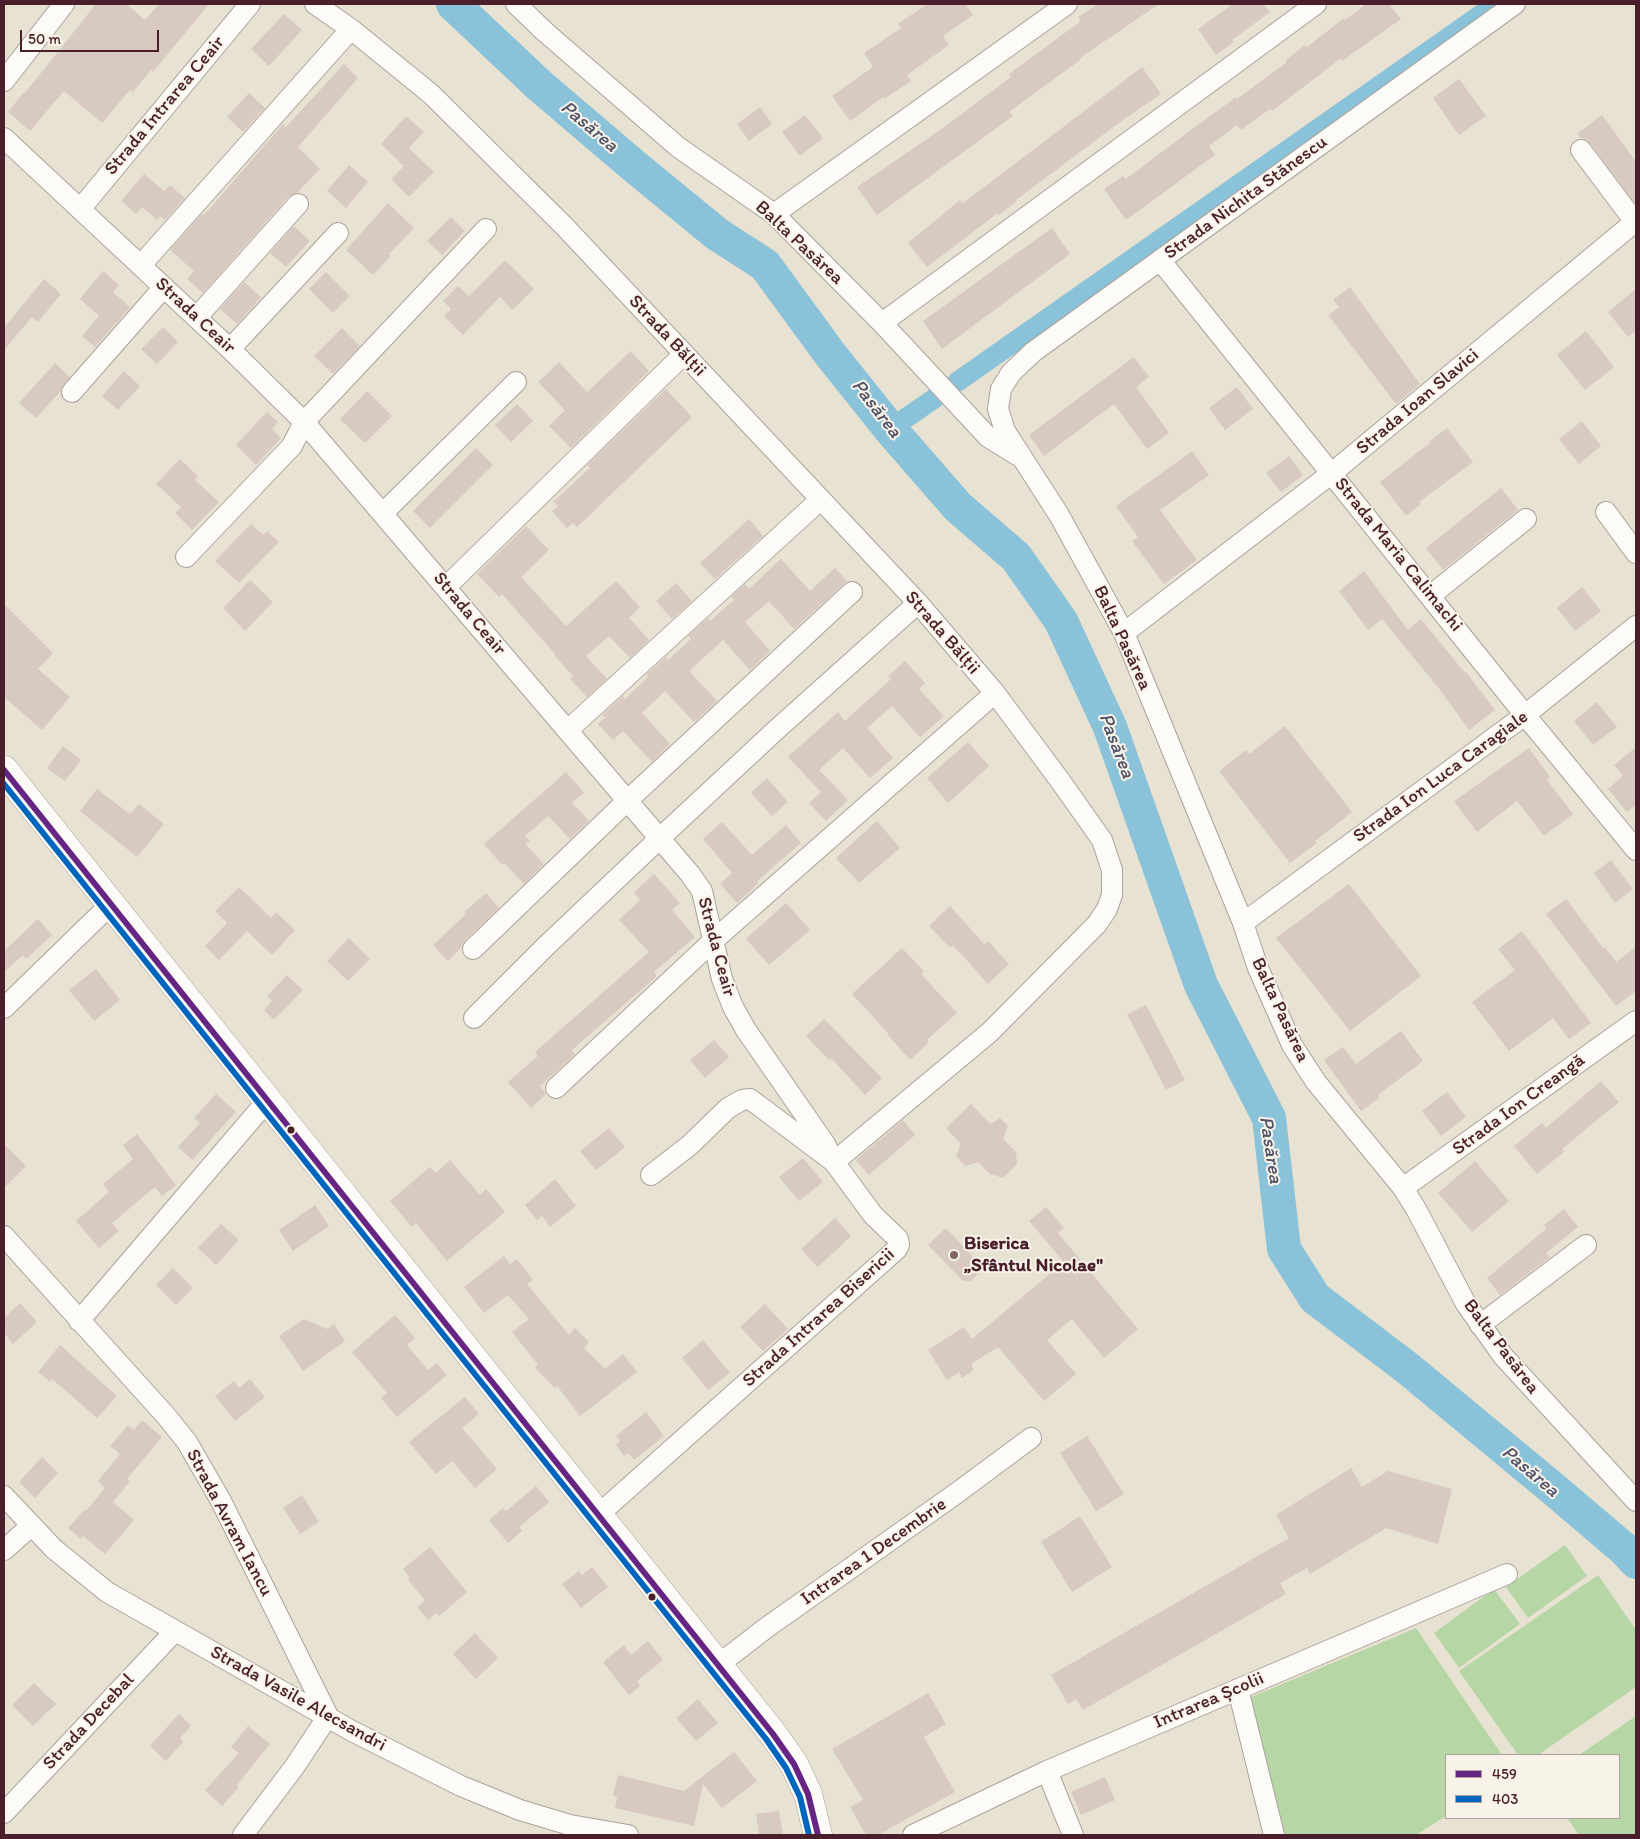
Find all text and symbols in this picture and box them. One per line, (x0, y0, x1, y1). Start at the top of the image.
scale bar (22, 20, 161, 52)
text: 50 m (28, 30, 61, 48)
street label: Strada Intrarea Ceair (100, 32, 230, 180)
water label: Pasărea (555, 96, 623, 158)
street label: Strada Nichita Stănescu (1160, 131, 1332, 265)
street label: Balta Pasărea (750, 196, 848, 290)
street label: Strada Ceair (150, 273, 240, 359)
street label: Strada Bălții (623, 290, 711, 382)
street label: Strada Ioan Slavici (1352, 344, 1484, 460)
water label: Pasărea (846, 375, 906, 443)
street label: Strada Maria Calimachi (1329, 473, 1467, 637)
street label: Strada Ceair (428, 568, 510, 660)
street label: Balta Pasărea (1088, 582, 1156, 694)
street label: Strada Bălții (900, 587, 984, 679)
street label: Strada Ion Luca Caragiale (1349, 706, 1533, 848)
water label: Pasărea (1093, 710, 1139, 782)
street label: Strada Ceair (692, 895, 740, 999)
street label: Balta Pasărea (1246, 954, 1314, 1066)
street label: Strada Ion Creangă (1448, 1049, 1590, 1161)
water label: Pasărea (1253, 1115, 1287, 1185)
unlabelled marker (286, 1125, 296, 1135)
place label: Biserica „Sfântul Nicolae" (964, 1233, 1103, 1277)
street label: Strada Intrarea Bisericii (738, 1244, 900, 1392)
marker: Biserica „Sfântul Nicolae" (948, 1249, 960, 1261)
street label: Balta Pasărea (1458, 1295, 1544, 1399)
water label: Pasărea (1496, 1441, 1564, 1503)
street label: Strada Avram Iancu (181, 1445, 277, 1601)
street label: Intrarea 1 Decembrie (797, 1493, 951, 1611)
unlabelled marker (647, 1592, 657, 1602)
street label: Strada Vasile Alecsandri (206, 1641, 390, 1757)
street label: Intrarea Școlii (1150, 1668, 1268, 1734)
street label: Strada Decebal (39, 1669, 139, 1775)
legend (1445, 1754, 1620, 1819)
text: 459 (1492, 1765, 1517, 1783)
text: 403 (1492, 1790, 1518, 1808)

